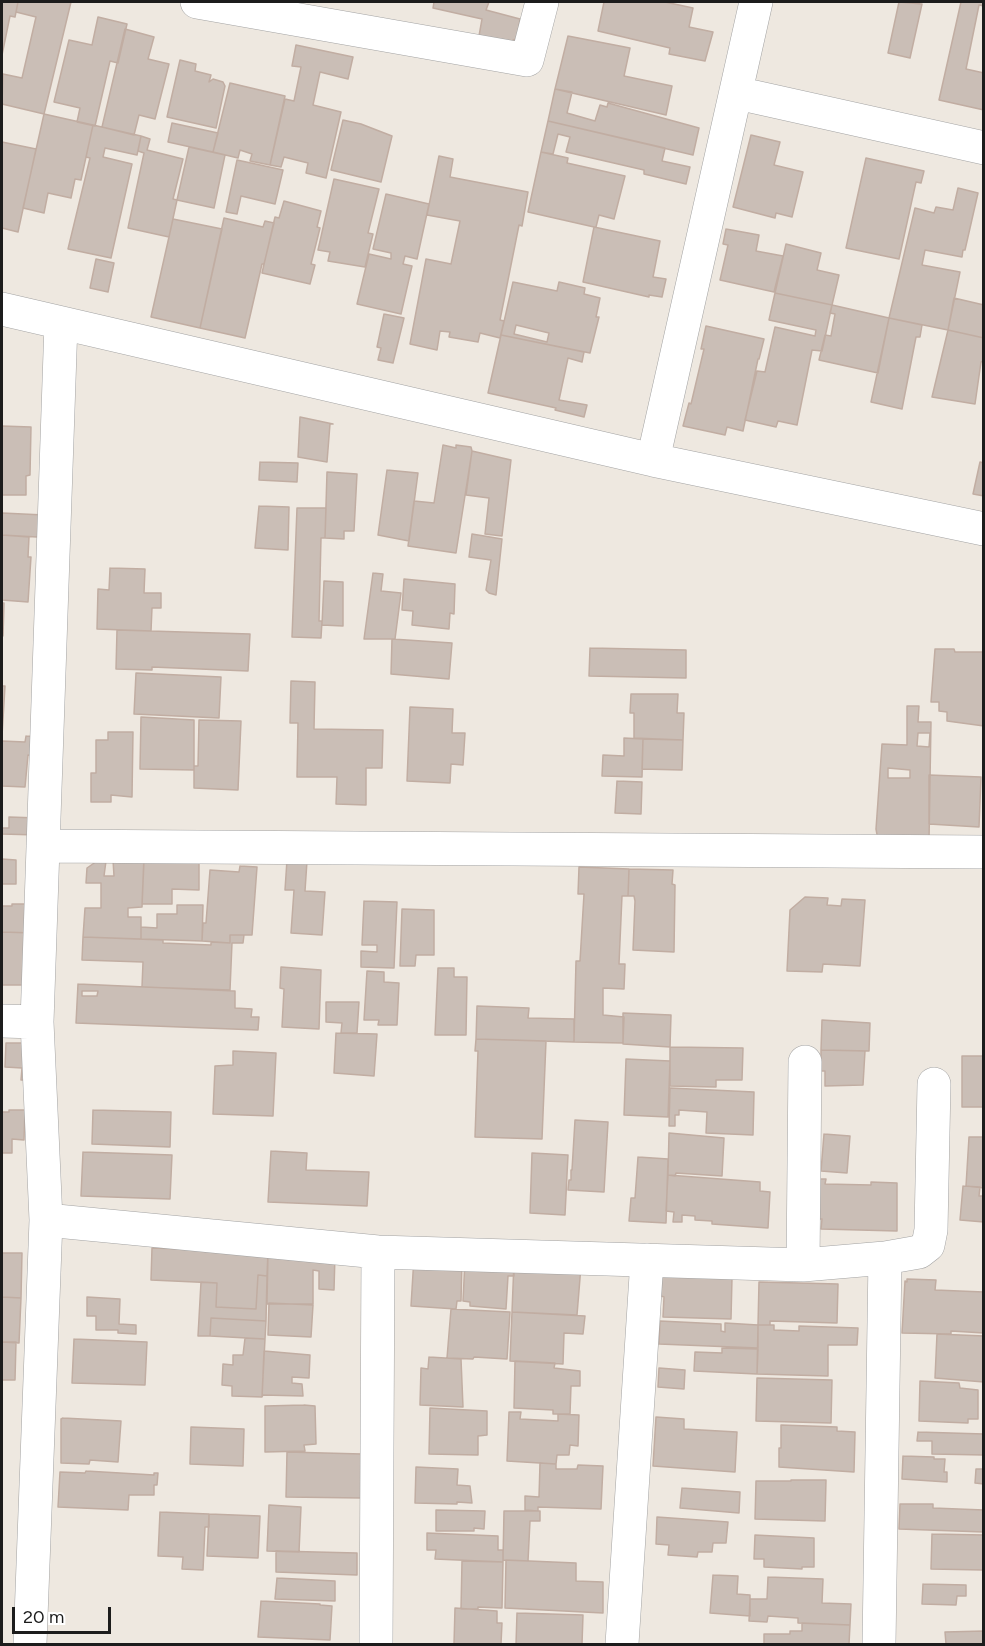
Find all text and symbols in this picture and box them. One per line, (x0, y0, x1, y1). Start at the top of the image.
scale bar (15, 1595, 114, 1633)
text: 20 m (23, 1606, 64, 1628)

